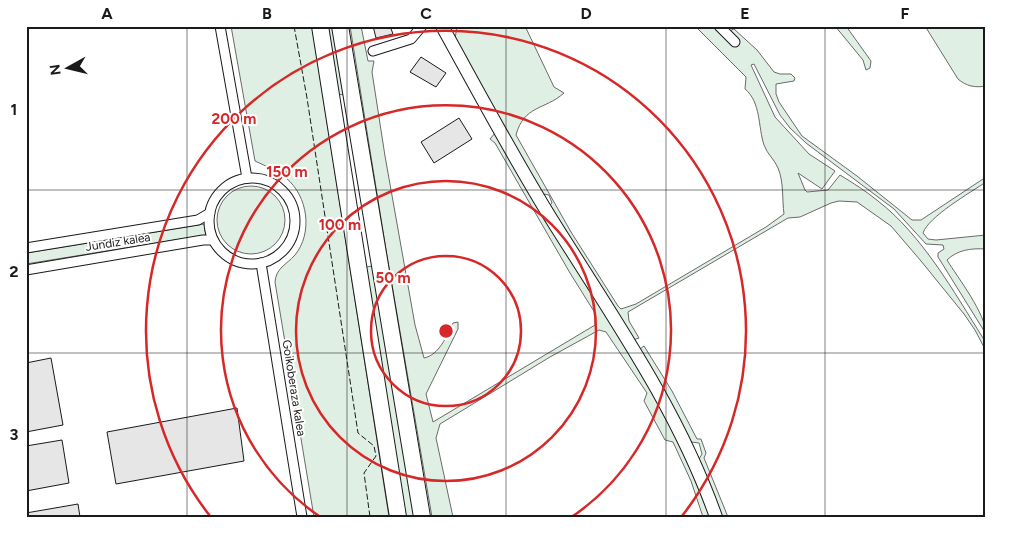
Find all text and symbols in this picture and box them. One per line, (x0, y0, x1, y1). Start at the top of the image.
text: A (101, 4, 113, 23)
text: B (262, 4, 272, 23)
text: C (420, 4, 432, 23)
text: D (580, 4, 592, 23)
text: E (740, 4, 750, 23)
text: F (901, 4, 910, 23)
north arrow (42, 42, 92, 92)
text: N (46, 63, 65, 76)
text: 1 (11, 100, 17, 119)
text: 200 m (212, 110, 256, 128)
text: 150 m (266, 163, 308, 181)
text: 100 m (319, 216, 361, 234)
street label: Jundiz kalea (85, 230, 151, 254)
text: 2 (9, 262, 19, 281)
text: 50 m (375, 269, 411, 287)
centre of rings (437, 322, 455, 340)
street label: Goikoberaza kalea (279, 339, 309, 437)
text: 3 (10, 425, 19, 444)

